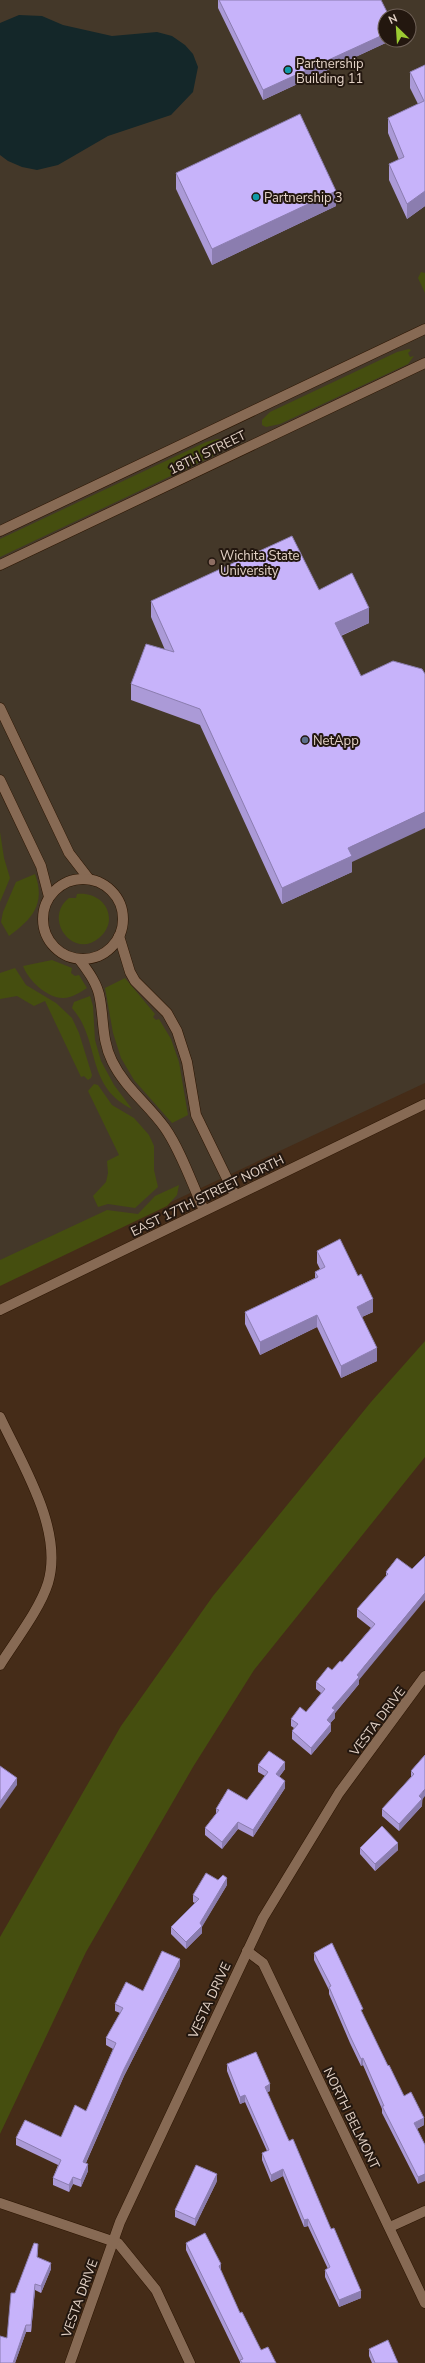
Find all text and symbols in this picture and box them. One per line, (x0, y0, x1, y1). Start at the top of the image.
north arrow (377, 8, 417, 48)
text: N (386, 11, 400, 28)
place label: Partnership Building 11 (296, 55, 363, 88)
marker: Partnership Building 11 (283, 65, 293, 75)
place label: Partnership 3 (264, 189, 343, 207)
marker: Partnership 3 (251, 192, 261, 202)
street label: 18TH STREET (166, 426, 249, 479)
place label: Wichita State University (220, 547, 299, 580)
marker: Wichita State University (207, 557, 217, 567)
place label: NetApp (313, 732, 359, 750)
marker: NetApp (300, 735, 310, 745)
street label: EAST 17TH STREET NORTH (128, 1151, 287, 1241)
street label: VESTA DRIVE (345, 1683, 410, 1761)
street label: VESTA DRIVE (184, 1959, 235, 2042)
street label: NORTH BELMONT (319, 2065, 384, 2172)
street label: VESTA DRIVE (57, 2257, 102, 2341)

